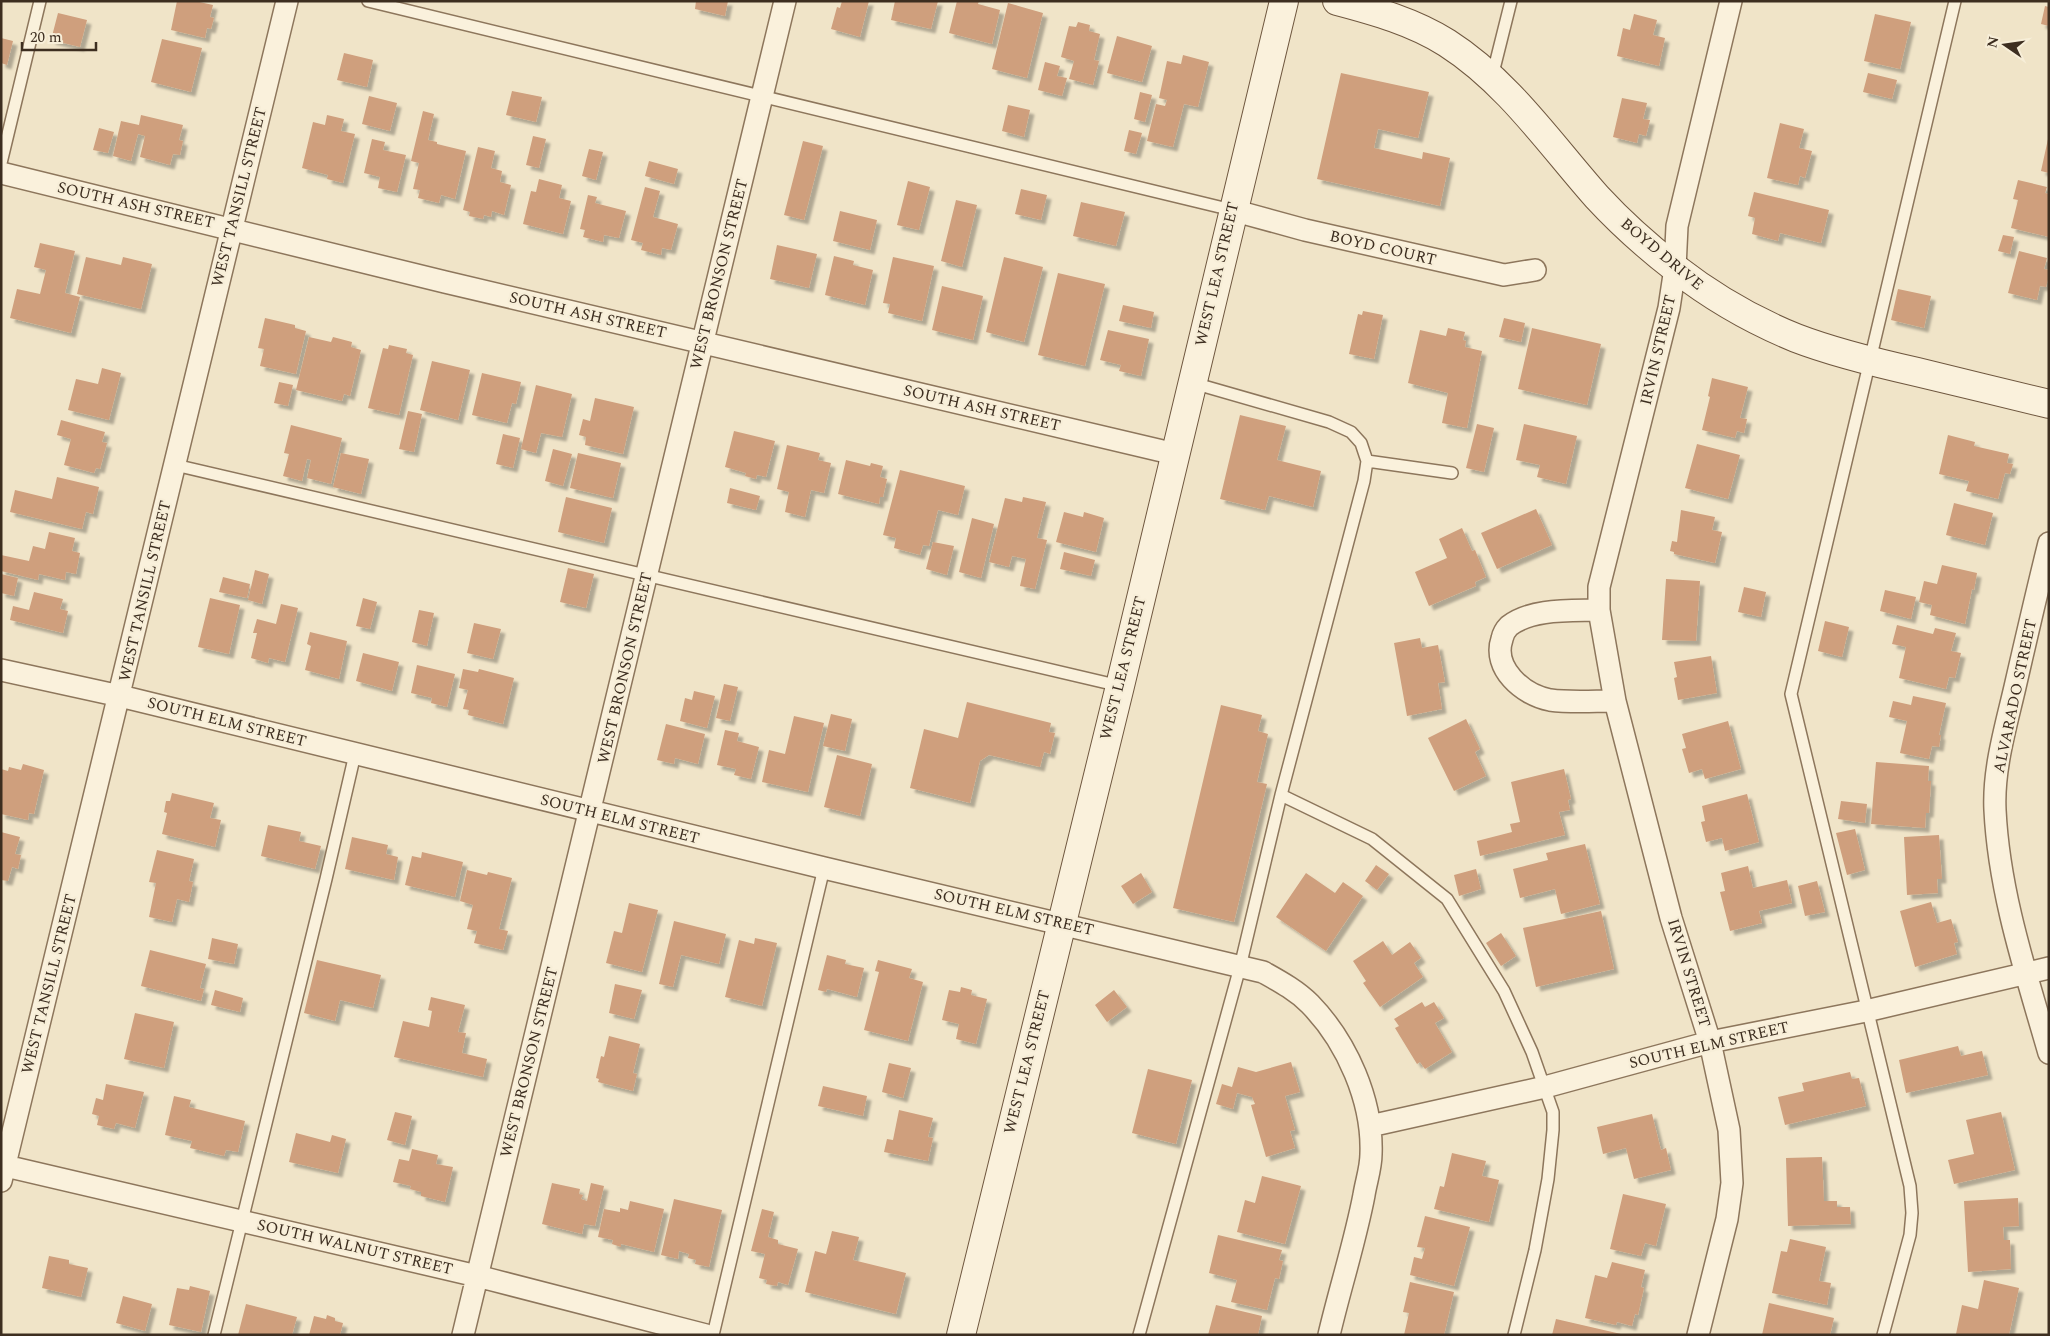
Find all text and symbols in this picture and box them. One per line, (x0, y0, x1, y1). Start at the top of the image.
scale bar (22, 20, 96, 52)
north arrow (1980, 20, 2030, 70)
text: 20 m (30, 26, 62, 49)
text: N (1981, 34, 2004, 50)
street label: WEST TANSILL STREET (205, 104, 273, 290)
street label: SOUTH ASH STREET (55, 175, 217, 235)
street label: WEST BRONSON STREET (684, 176, 754, 372)
street label: WEST LEA STREET (1189, 199, 1245, 348)
street label: BOYD DRIVE (1615, 212, 1709, 296)
street label: BOYD COURT (1327, 224, 1439, 272)
street label: SOUTH ASH STREET (507, 285, 669, 345)
street label: IRVIN STREET (1634, 292, 1682, 408)
street label: SOUTH ASH STREET (901, 378, 1063, 438)
street label: WEST TANSILL STREET (113, 498, 178, 684)
street label: WEST BRONSON STREET (591, 570, 659, 766)
street label: WEST LEA STREET (1094, 593, 1153, 742)
street label: ALVARADO STREET (1987, 616, 2043, 775)
street label: SOUTH ELM STREET (145, 691, 309, 753)
street label: SOUTH ELM STREET (538, 788, 702, 850)
street label: SOUTH ELM STREET (932, 882, 1096, 942)
street label: WEST TANSILL STREET (15, 891, 83, 1077)
street label: IRVIN STREET (1661, 916, 1717, 1031)
street label: WEST BRONSON STREET (494, 964, 564, 1160)
street label: WEST LEA STREET (998, 987, 1057, 1136)
street label: SOUTH ELM STREET (1627, 1015, 1791, 1075)
street label: SOUTH WALNUT STREET (255, 1213, 456, 1281)

